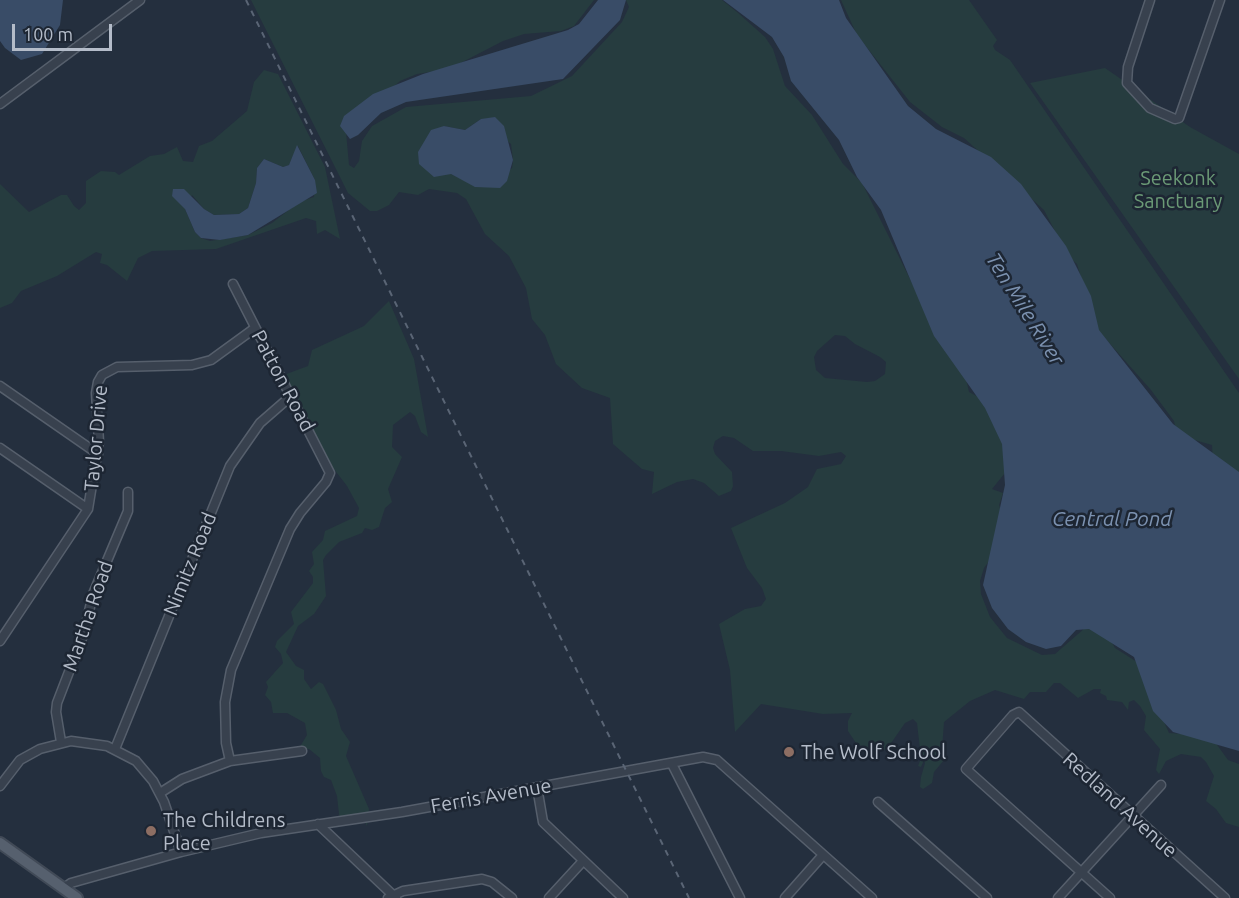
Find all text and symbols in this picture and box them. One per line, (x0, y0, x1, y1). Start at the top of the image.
scale bar (15, 12, 116, 50)
text: 100 m (23, 24, 73, 44)
park label: Seekonk Sanctuary (1134, 166, 1222, 213)
water label: Ten Mile River (980, 248, 1070, 370)
street label: Patton Road (246, 326, 320, 436)
street label: Taylor Drive (79, 384, 113, 492)
water label: Central Pond (1052, 506, 1172, 532)
street label: Nimitz Road (158, 509, 222, 619)
street label: Martha Road (58, 557, 118, 675)
place label: The Wolf School (801, 740, 946, 764)
marker: The Wolf School (782, 745, 796, 759)
street label: Redland Avenue (1058, 747, 1182, 863)
street label: Ferris Avenue (429, 774, 553, 818)
place label: The Childrens Place (163, 808, 285, 855)
marker: The Childrens Place (144, 824, 158, 838)

